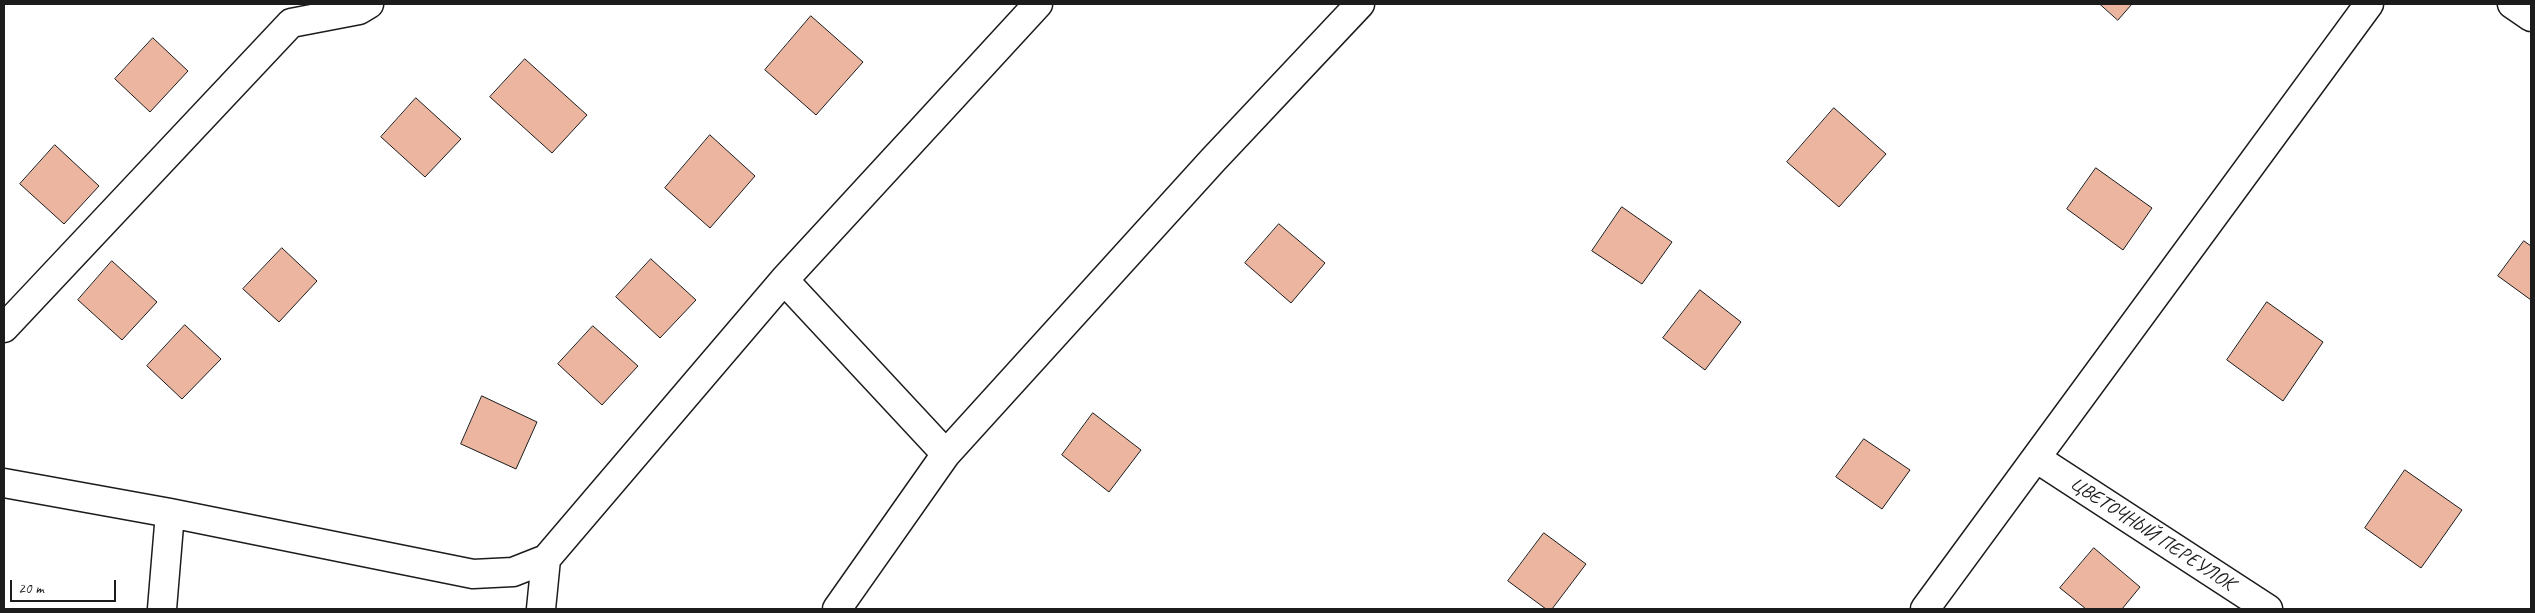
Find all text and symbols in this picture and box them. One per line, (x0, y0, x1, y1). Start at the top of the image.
street label: ЦВЕТОЧНЫЙ ПЕРЕУЛОК (2065, 472, 2239, 596)
scale bar (12, 570, 119, 602)
text: 20 m (18, 579, 44, 598)

